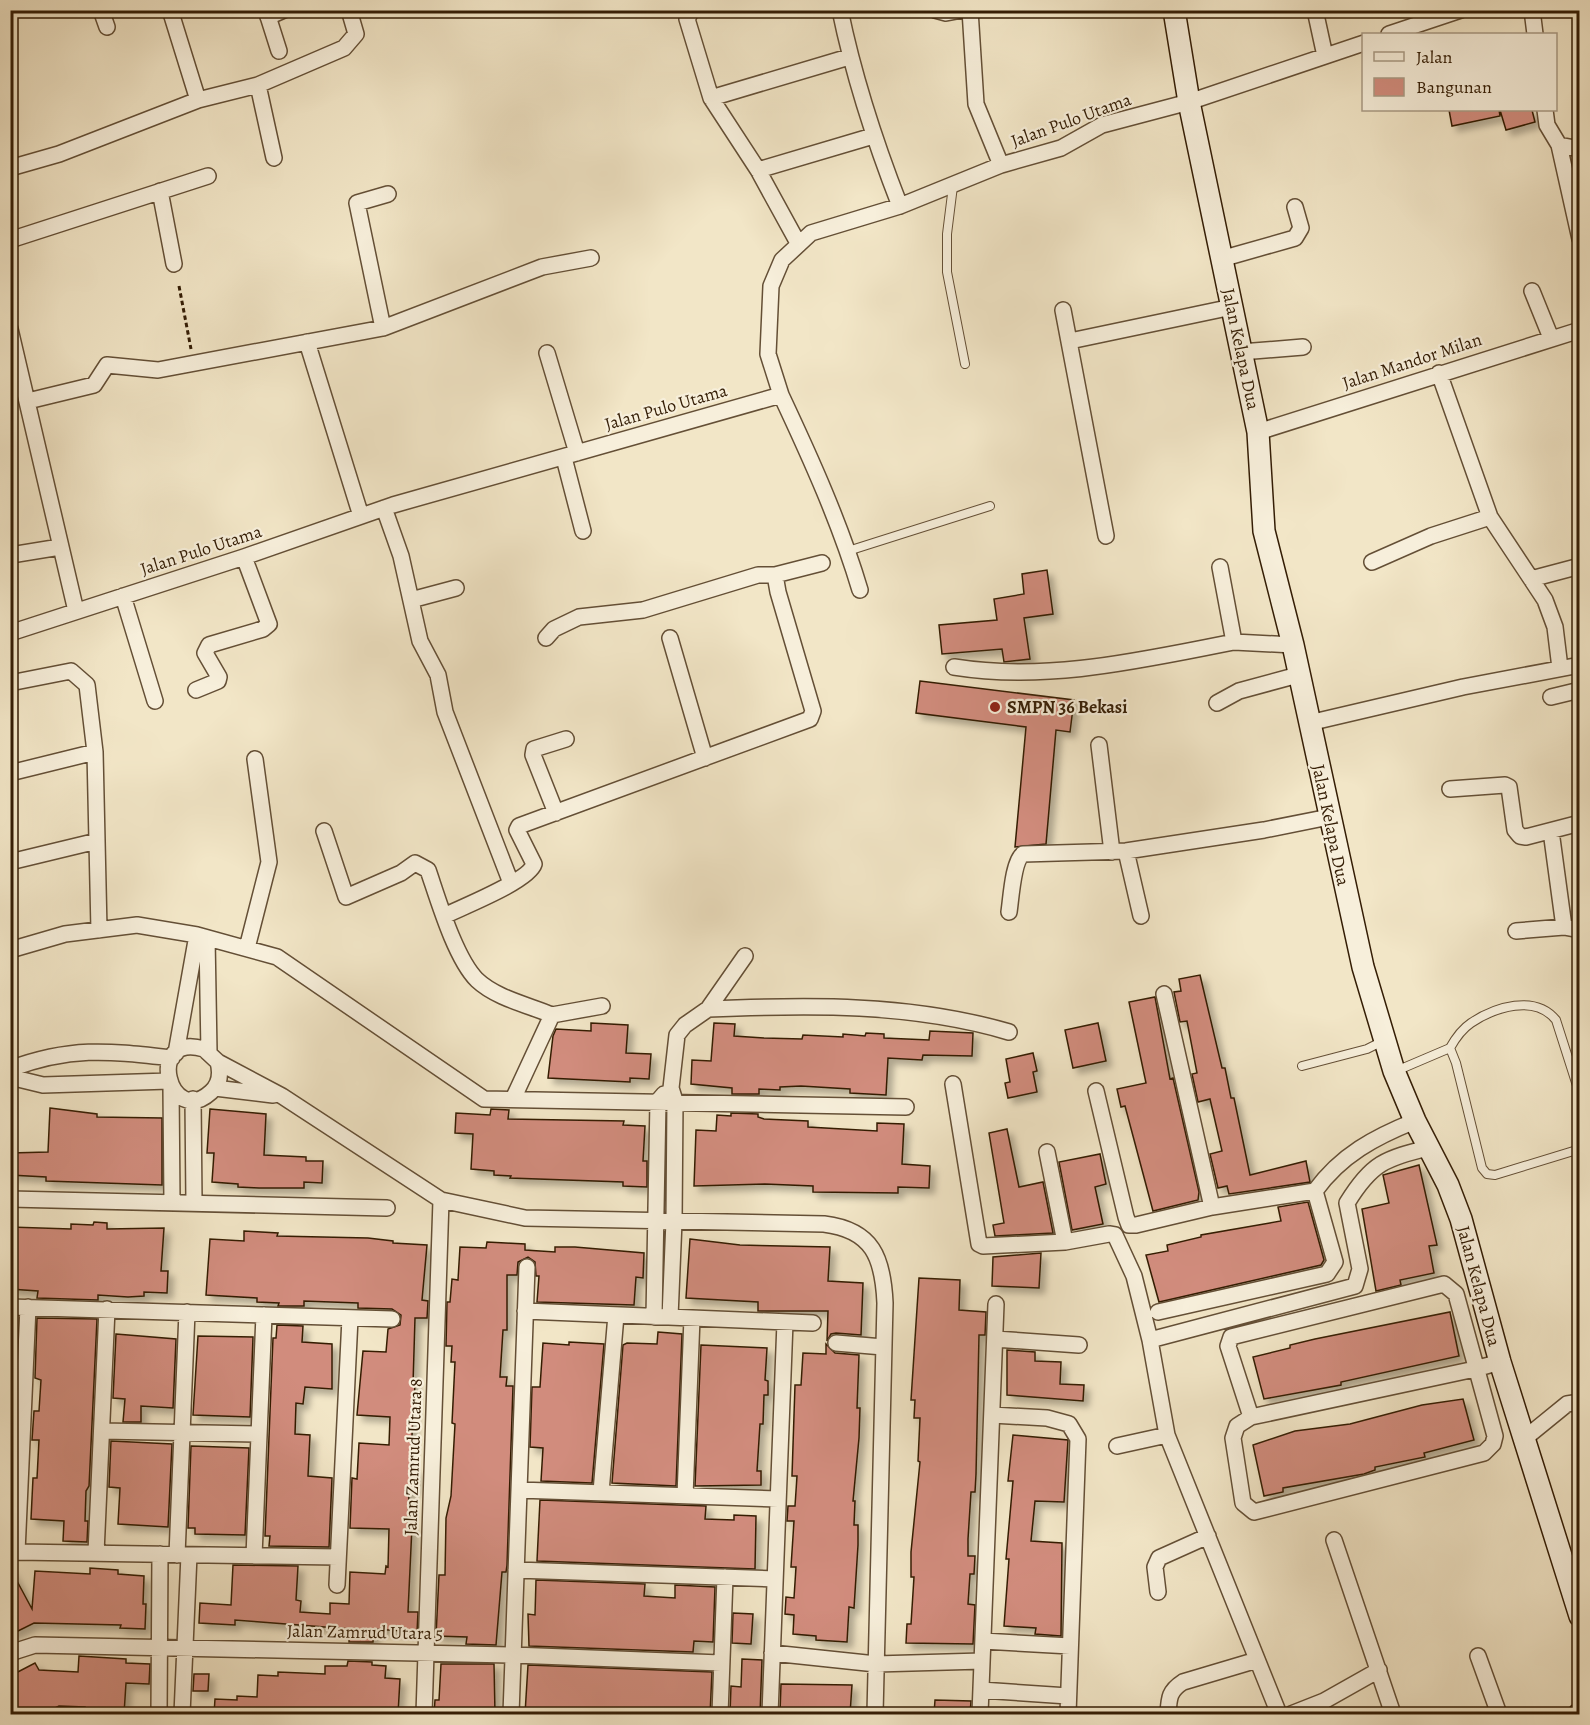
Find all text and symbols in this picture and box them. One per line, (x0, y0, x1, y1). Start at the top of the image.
legend (1362, 33, 1557, 111)
text: Jalan (1416, 45, 1453, 69)
text: Bangunan (1416, 75, 1492, 99)
street label: Jalan Pulo Utama (1007, 87, 1135, 153)
street label: Jalan Kelapa Dua (1216, 286, 1266, 413)
street label: Jalan Mandor Milan (1339, 327, 1485, 395)
street label: Jalan Pulo Utama (602, 378, 731, 436)
street label: Jalan Pulo Utama (137, 519, 265, 581)
place label: SMPN 36 Bekasi (1007, 695, 1127, 719)
marker: SMPN 36 Bekasi (988, 700, 1002, 714)
street label: Jalan Kelapa Dua (1306, 762, 1356, 889)
street label: Jalan Kelapa Dua (1451, 1223, 1507, 1349)
street label: Jalan Zamrud Utara 8 (398, 1378, 428, 1536)
street label: Jalan Zamrud Utara 5 (287, 1619, 443, 1645)

